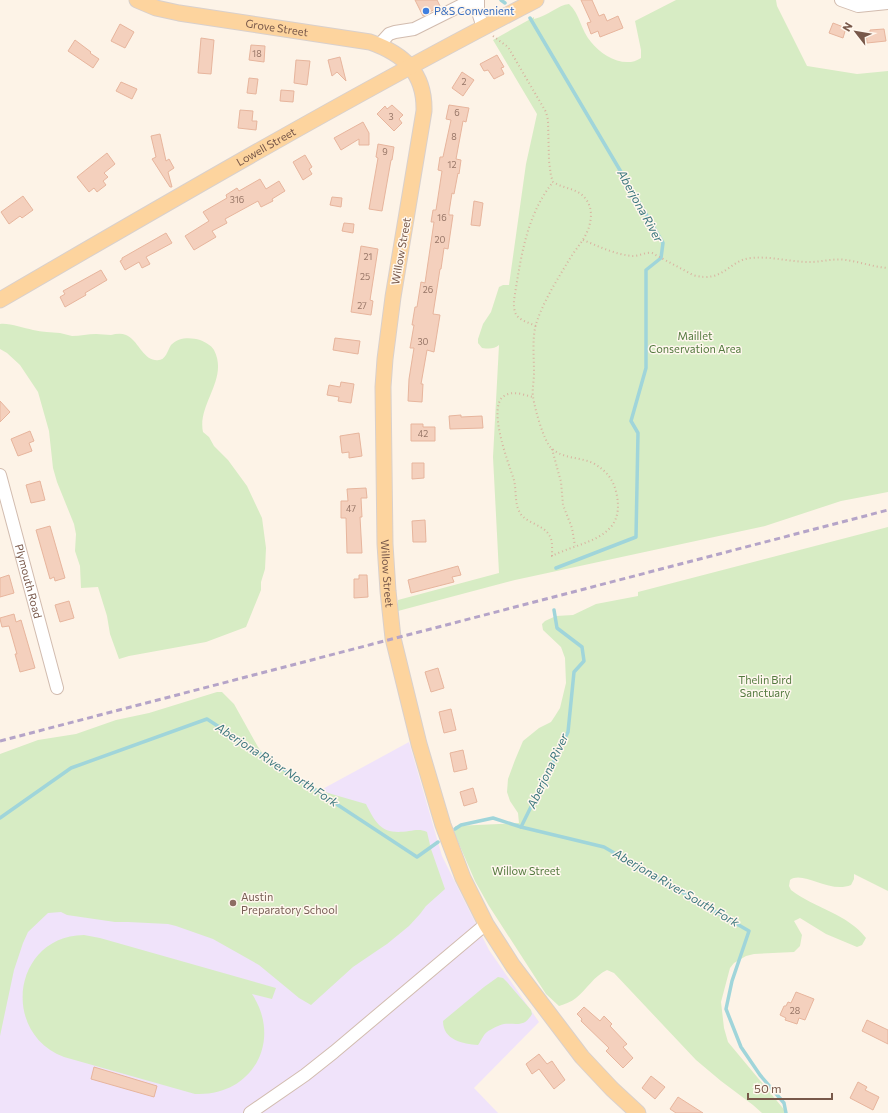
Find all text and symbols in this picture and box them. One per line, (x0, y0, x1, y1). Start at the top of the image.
place label: P&S Convenient (434, 4, 515, 17)
marker: P&S Convenient (421, 6, 431, 16)
north arrow (836, 12, 876, 52)
street label: Grove Street (245, 16, 310, 39)
text: N (839, 20, 855, 33)
house number: 18 (252, 48, 262, 59)
house number: 2 (462, 76, 467, 87)
house number: 6 (454, 107, 460, 118)
house number: 3 (388, 111, 394, 122)
street label: Lowell Street (234, 124, 298, 168)
house number: 8 (451, 131, 457, 142)
house number: 9 (382, 146, 388, 157)
house number: 12 (448, 159, 456, 170)
water label: Aberjona River (615, 166, 667, 245)
house number: 316 (230, 194, 244, 205)
house number: 16 (437, 212, 447, 223)
street label: Willow Street (388, 216, 413, 286)
house number: 20 (435, 234, 446, 245)
house number: 21 (364, 251, 372, 262)
house number: 25 (360, 271, 370, 282)
house number: 26 (423, 284, 433, 295)
house number: 27 (357, 300, 367, 311)
park label: Maillet Conservation Area (649, 329, 741, 355)
house number: 30 (417, 336, 429, 347)
house number: 42 (418, 428, 428, 439)
house number: 47 (346, 503, 356, 514)
street label: Willow Street (379, 539, 397, 608)
street label: Plymouth Road (13, 543, 45, 620)
park label: Thelin Bird Sanctuary (738, 673, 792, 699)
water label: Aberjona River North Fork (213, 719, 342, 809)
water label: Aberjona River (523, 730, 571, 811)
water label: Aberjona River South Fork (610, 845, 742, 929)
park label: Willow Street (492, 864, 560, 877)
place label: Austin Preparatory School (241, 890, 338, 916)
marker: Austin Preparatory School (228, 898, 238, 908)
house number: 28 (790, 1005, 800, 1016)
scale bar (748, 1075, 832, 1101)
text: 50 m (754, 1081, 782, 1095)

